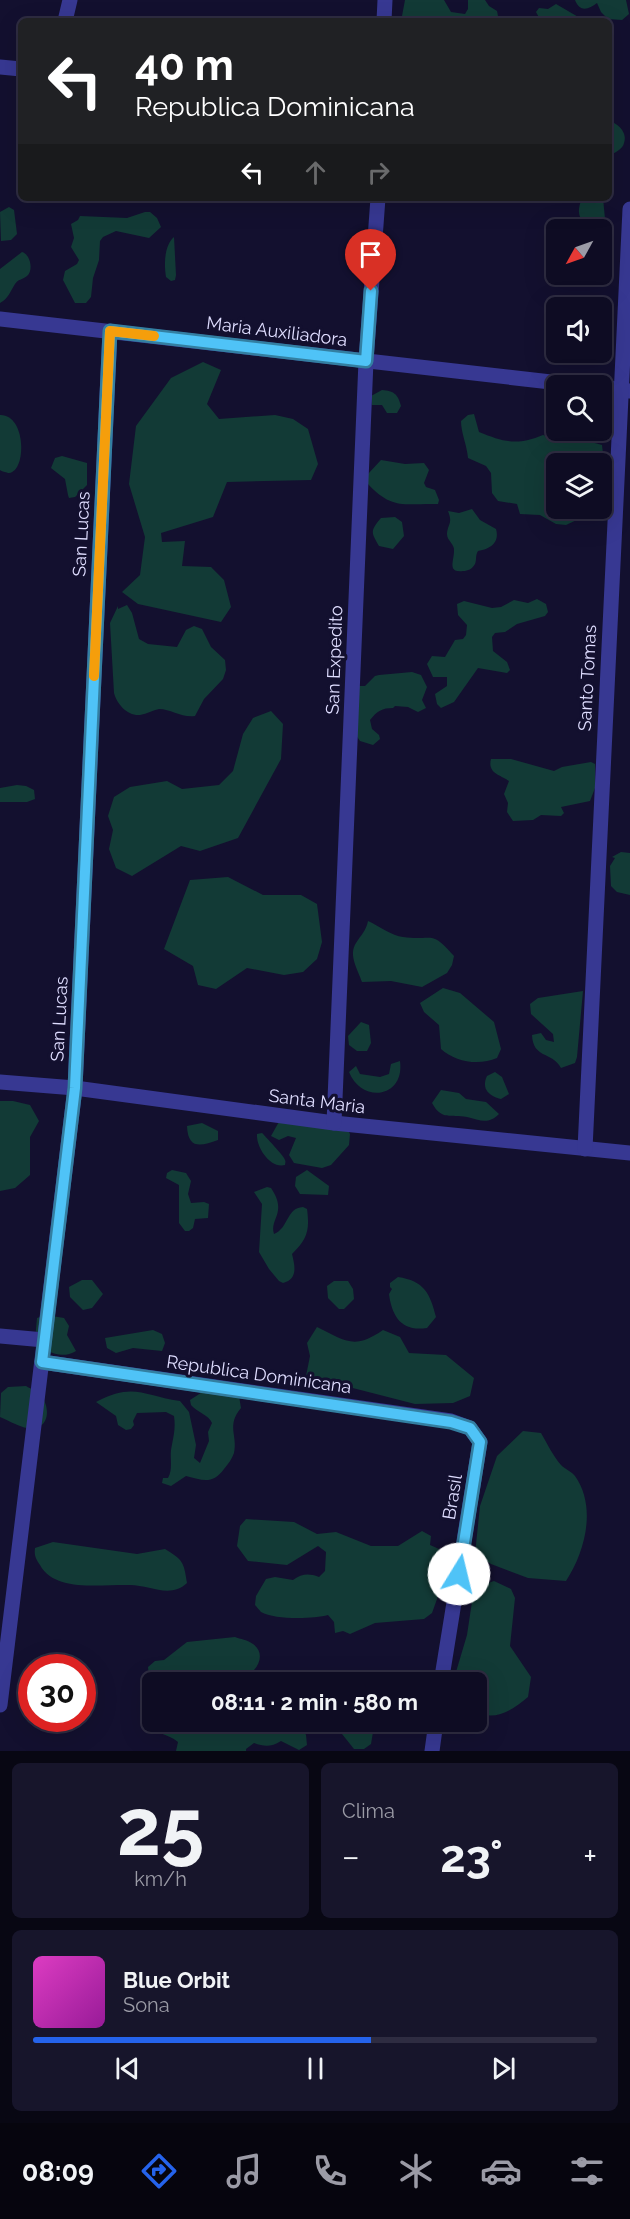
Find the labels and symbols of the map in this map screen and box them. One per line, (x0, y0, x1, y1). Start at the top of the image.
north arrow (546, 219, 612, 285)
pin (345, 229, 396, 291)
street label: Maria Auxiliadora (205, 312, 349, 350)
street label: San Lucas (68, 491, 94, 577)
street label: San Expedito (322, 605, 346, 715)
street label: Santo Tomas (574, 624, 600, 732)
street label: San Lucas (46, 976, 72, 1062)
street label: Santa Maria (268, 1085, 366, 1117)
street label: Republica Dominicana (165, 1351, 353, 1397)
street label: Brasil (438, 1473, 466, 1521)
position arrow (427, 1542, 491, 1606)
speed limit sign: 30 (18, 1654, 96, 1732)

